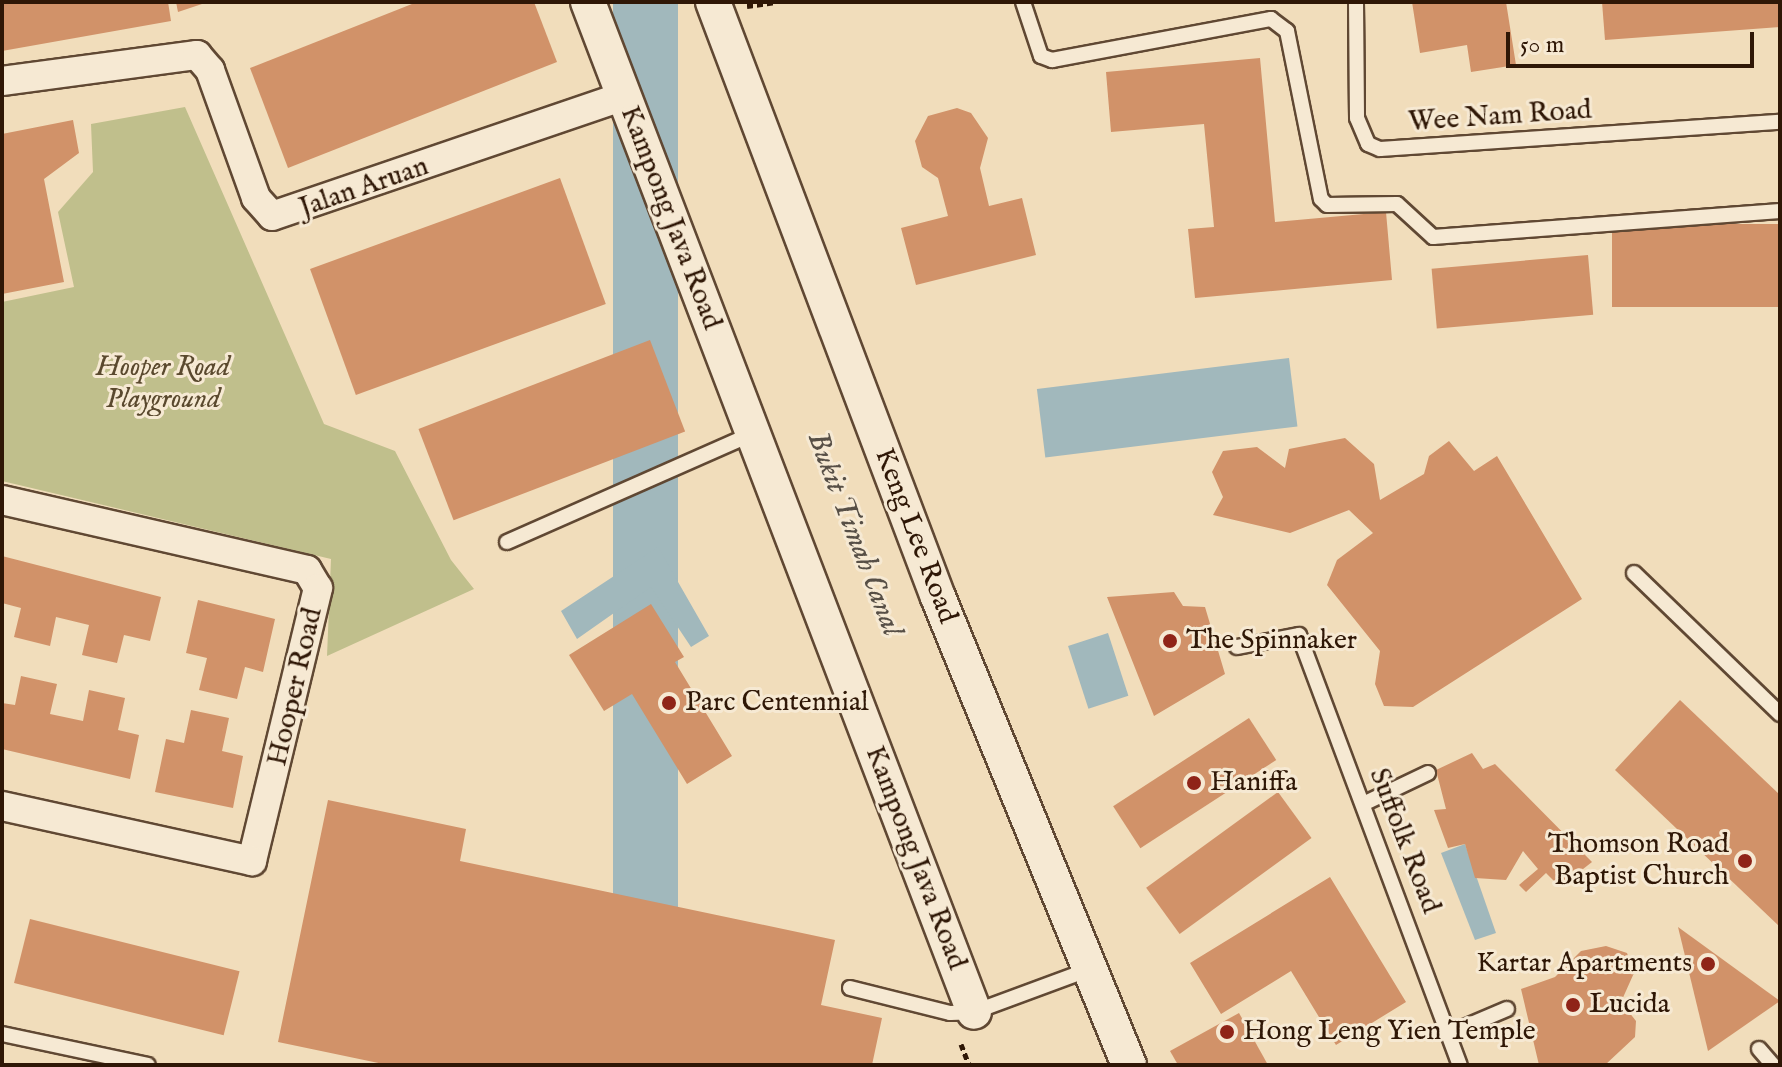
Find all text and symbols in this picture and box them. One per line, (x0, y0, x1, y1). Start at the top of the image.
scale bar (1510, 16, 1758, 66)
text: 50 m (1520, 30, 1564, 61)
street label: Wee Nam Road (1407, 94, 1593, 140)
street label: Kampong Java Road (612, 102, 728, 334)
street label: Jalan Aruan (295, 150, 433, 226)
park label: Hooper Road Playground (96, 351, 230, 417)
water label: Bukit Timah Canal (798, 427, 910, 641)
street label: Keng Lee Road (866, 444, 964, 628)
street label: Hooper Road (261, 605, 331, 769)
place label: The Spinnaker (1186, 624, 1357, 658)
marker: The Spinnaker (1161, 632, 1179, 650)
place label: Parc Centennial (685, 686, 869, 720)
marker: Parc Centennial (660, 694, 678, 712)
street label: Kampong Java Road (857, 742, 973, 974)
street label: Suffolk Road (1361, 764, 1447, 918)
place label: Haniffa (1210, 766, 1297, 800)
marker: Haniffa (1185, 774, 1203, 792)
place label: Thomson Road Baptist Church (1548, 828, 1729, 894)
marker: Thomson Road Baptist Church (1736, 852, 1754, 870)
place label: Kartar Apartments (1477, 947, 1692, 981)
marker: Kartar Apartments (1699, 955, 1717, 973)
place label: Lucida (1589, 988, 1670, 1022)
marker: Lucida (1564, 996, 1582, 1014)
place label: Hong Leng Yien Temple (1243, 1015, 1536, 1049)
marker: Hong Leng Yien Temple (1218, 1023, 1236, 1041)

